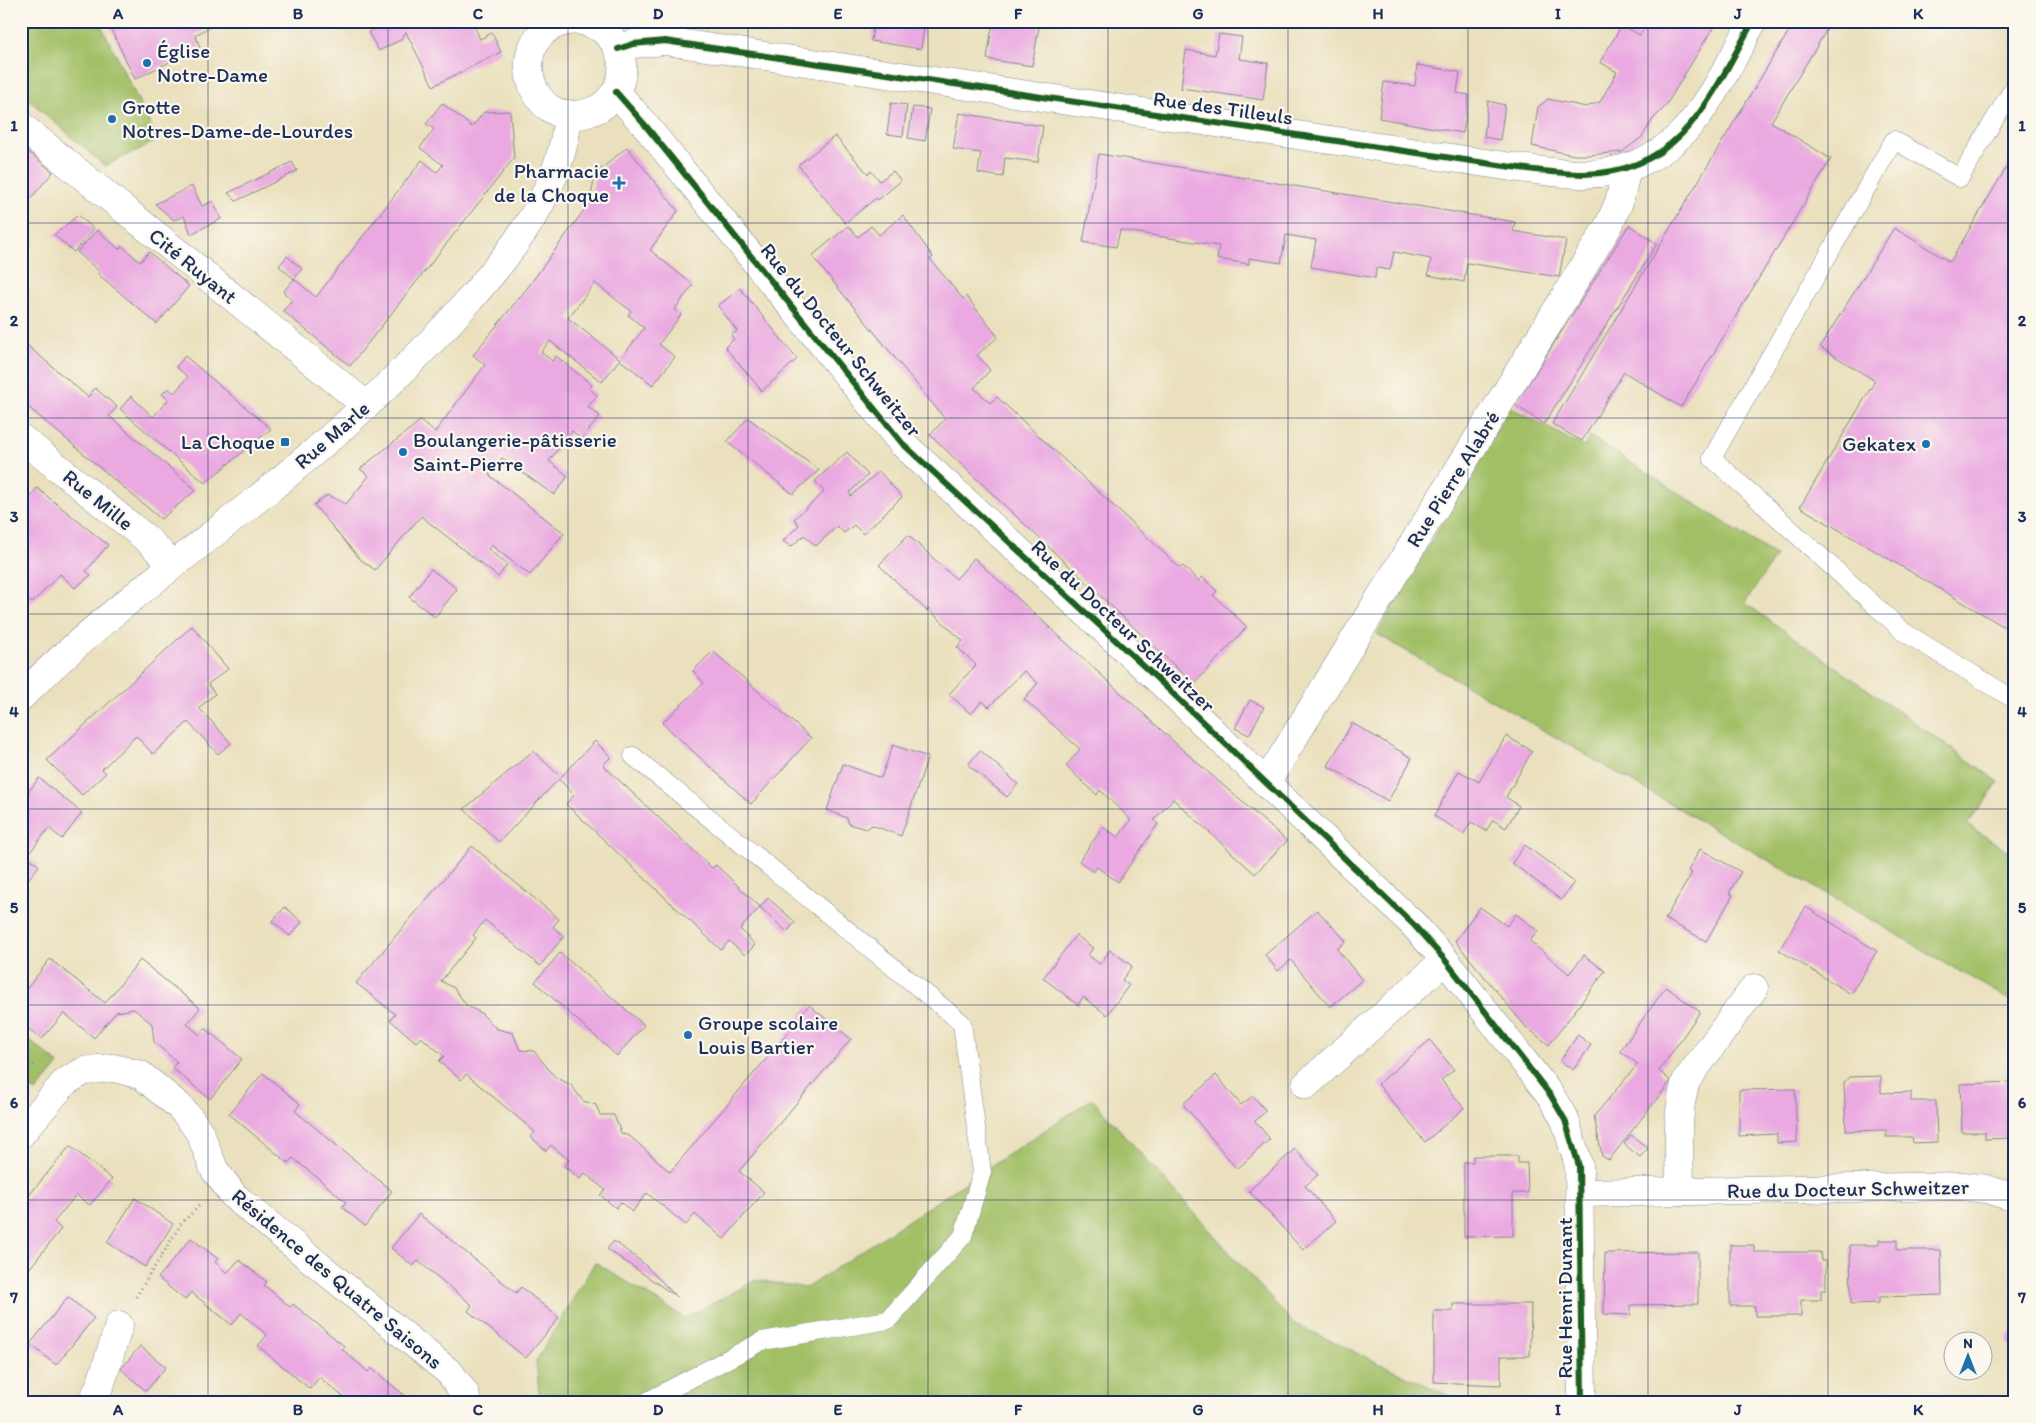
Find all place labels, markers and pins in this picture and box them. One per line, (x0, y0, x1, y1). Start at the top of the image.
place label: Église Notre-Dame (157, 38, 268, 87)
marker: Église Notre-Dame (141, 57, 153, 69)
place label: Grotte Notres-Dame-de-Lourdes (122, 94, 353, 143)
marker: Grotte Notres-Dame-de-Lourdes (106, 113, 118, 125)
place label: Pharmacie de la Choque (494, 158, 609, 207)
marker: Pharmacie de la Choque (613, 177, 625, 189)
place label: Boulangerie-pâtisserie Saint-Pierre (413, 427, 617, 476)
place label: La Choque (181, 429, 275, 454)
place label: Gekatex (1842, 431, 1917, 456)
marker: La Choque (279, 436, 291, 448)
marker: Gekatex (1920, 438, 1932, 450)
marker: Boulangerie-pâtisserie Saint-Pierre (397, 446, 409, 458)
place label: Groupe scolaire Louis Bartier (698, 1010, 838, 1059)
marker: Groupe scolaire Louis Bartier (682, 1029, 694, 1041)

